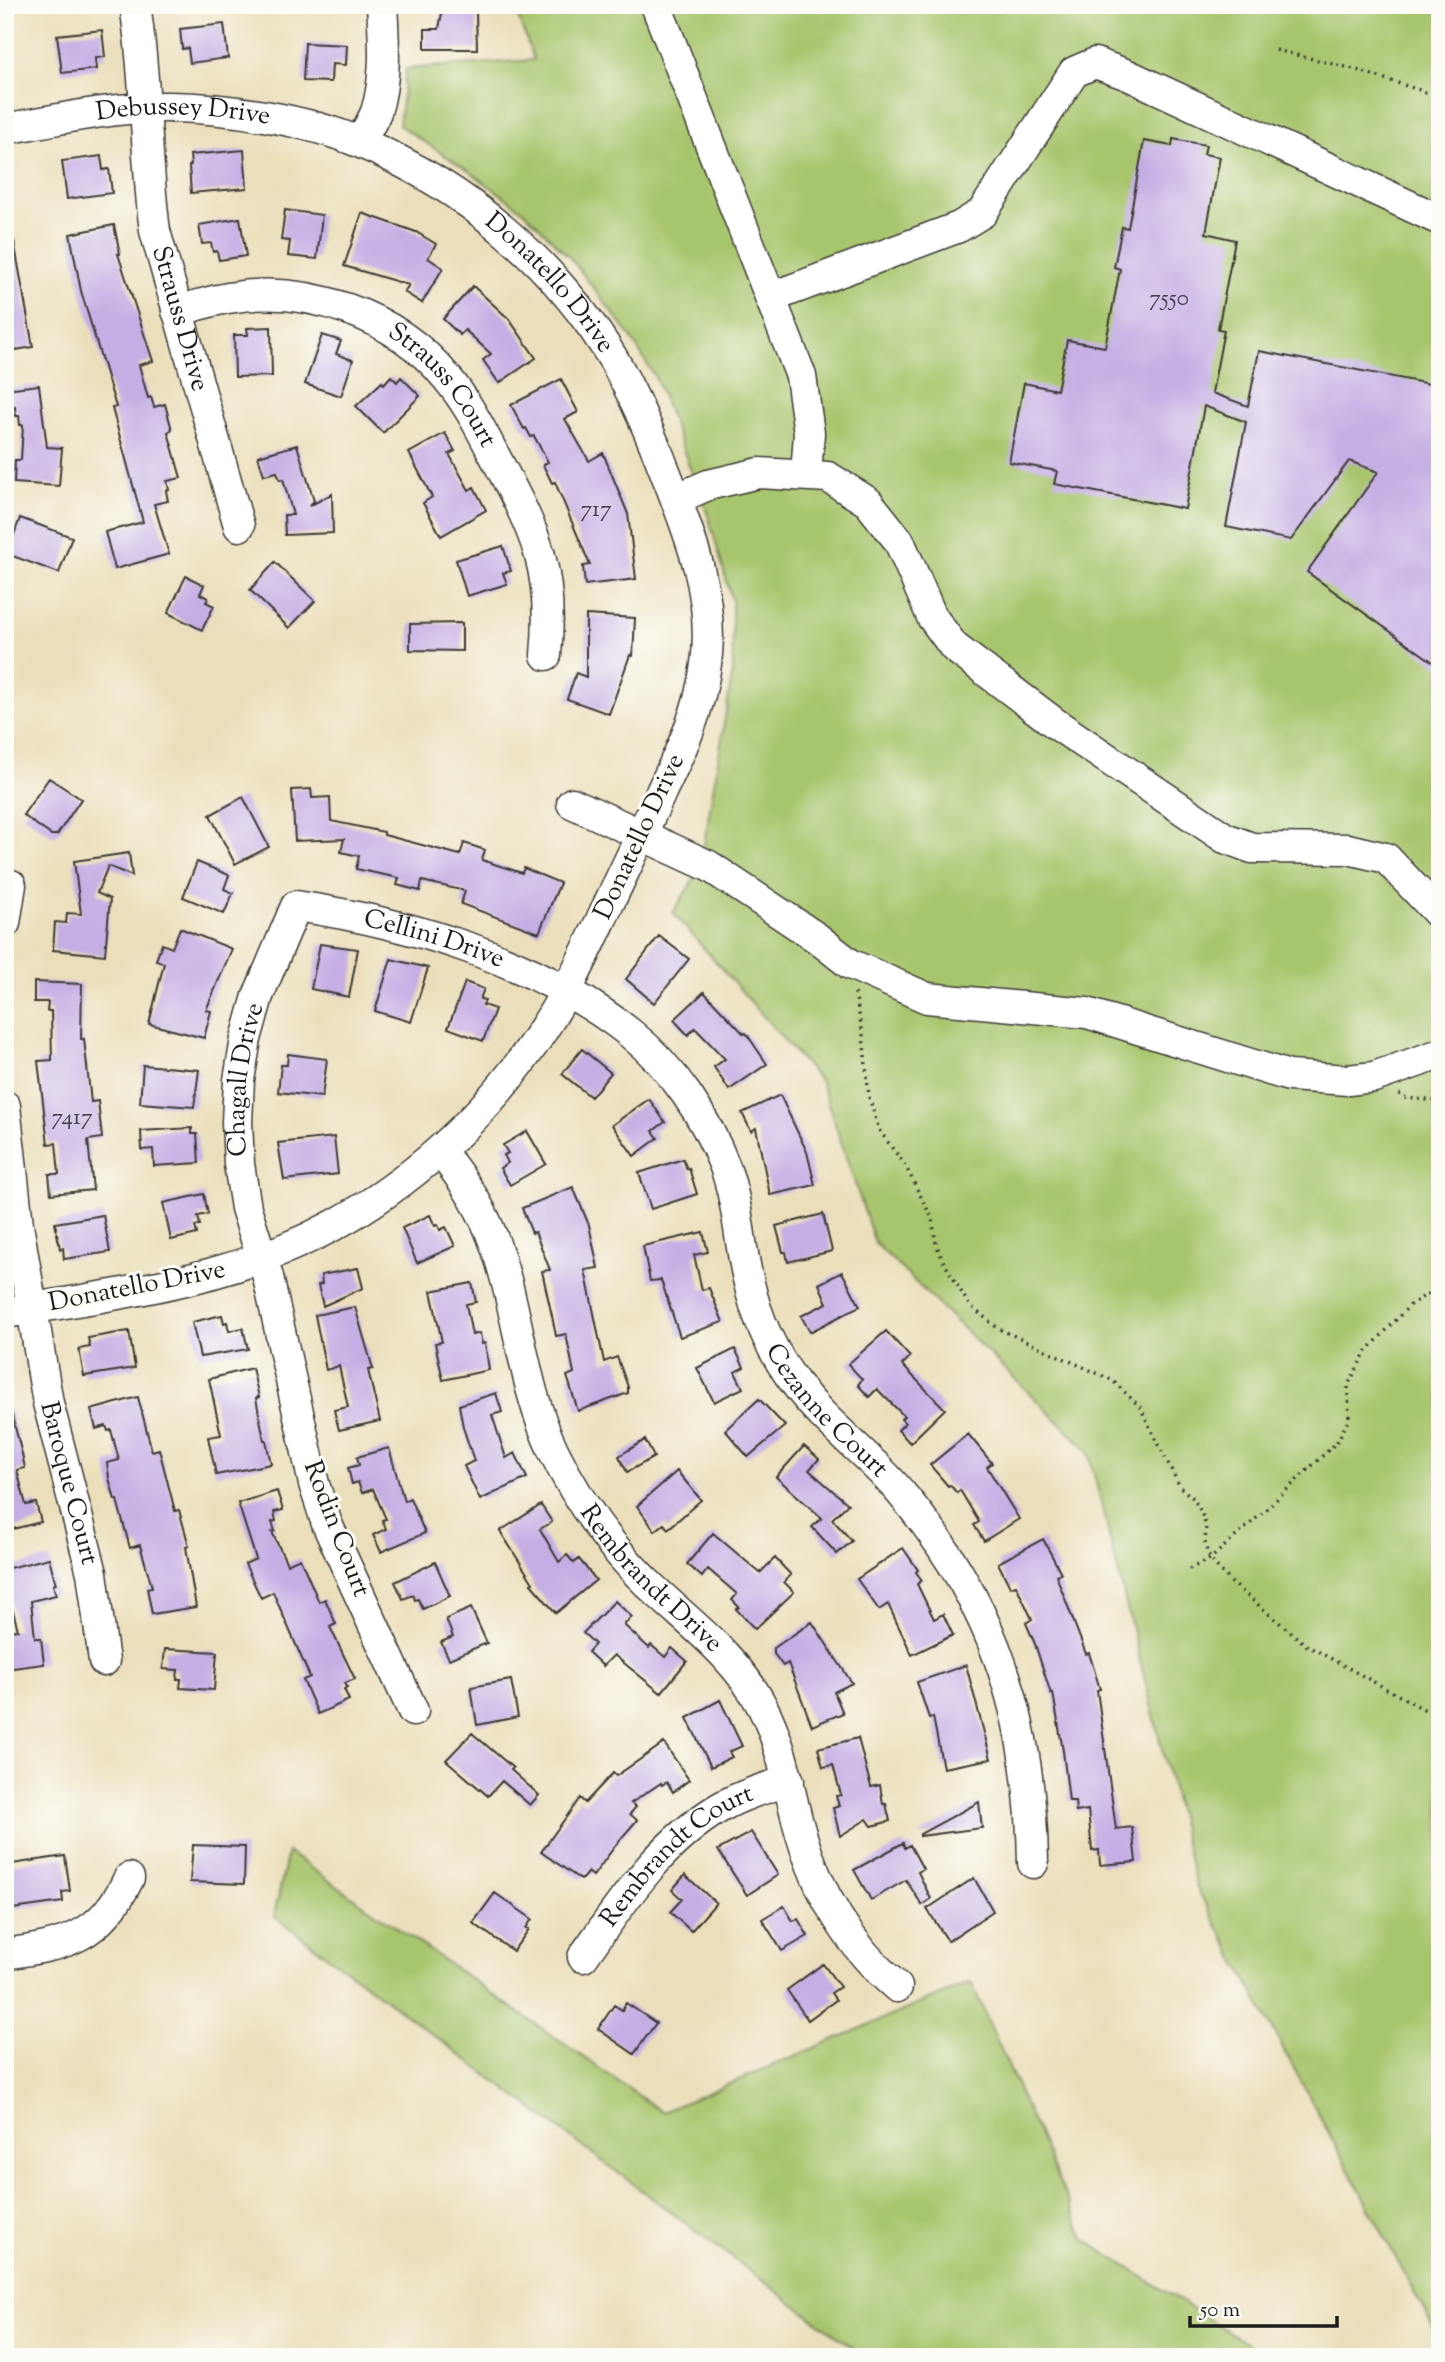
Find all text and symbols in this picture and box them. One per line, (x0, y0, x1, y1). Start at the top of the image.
street label: Debussey Drive (94, 88, 273, 135)
street label: Donatello Drive (477, 204, 624, 361)
street label: Strauss Drive (142, 242, 218, 395)
house number: 7550 (1149, 283, 1189, 316)
street label: Strauss Court (380, 314, 506, 454)
house number: 717 (581, 494, 612, 527)
street label: Donatello Drive (585, 748, 695, 926)
street label: Cellini Drive (360, 900, 510, 978)
street label: Chagall Drive (218, 998, 274, 1157)
house number: 7417 (52, 1102, 93, 1135)
street label: Donatello Drive (45, 1252, 229, 1322)
street label: Cezanne Court (756, 1337, 897, 1487)
street label: Baroque Court (30, 1398, 108, 1569)
street label: Rodin Court (293, 1456, 379, 1603)
street label: Rembrandt Drive (570, 1497, 731, 1661)
street label: Rembrandt Court (591, 1775, 759, 1935)
scale bar (1190, 2285, 1336, 2329)
text: 50 m (1199, 2296, 1240, 2326)

